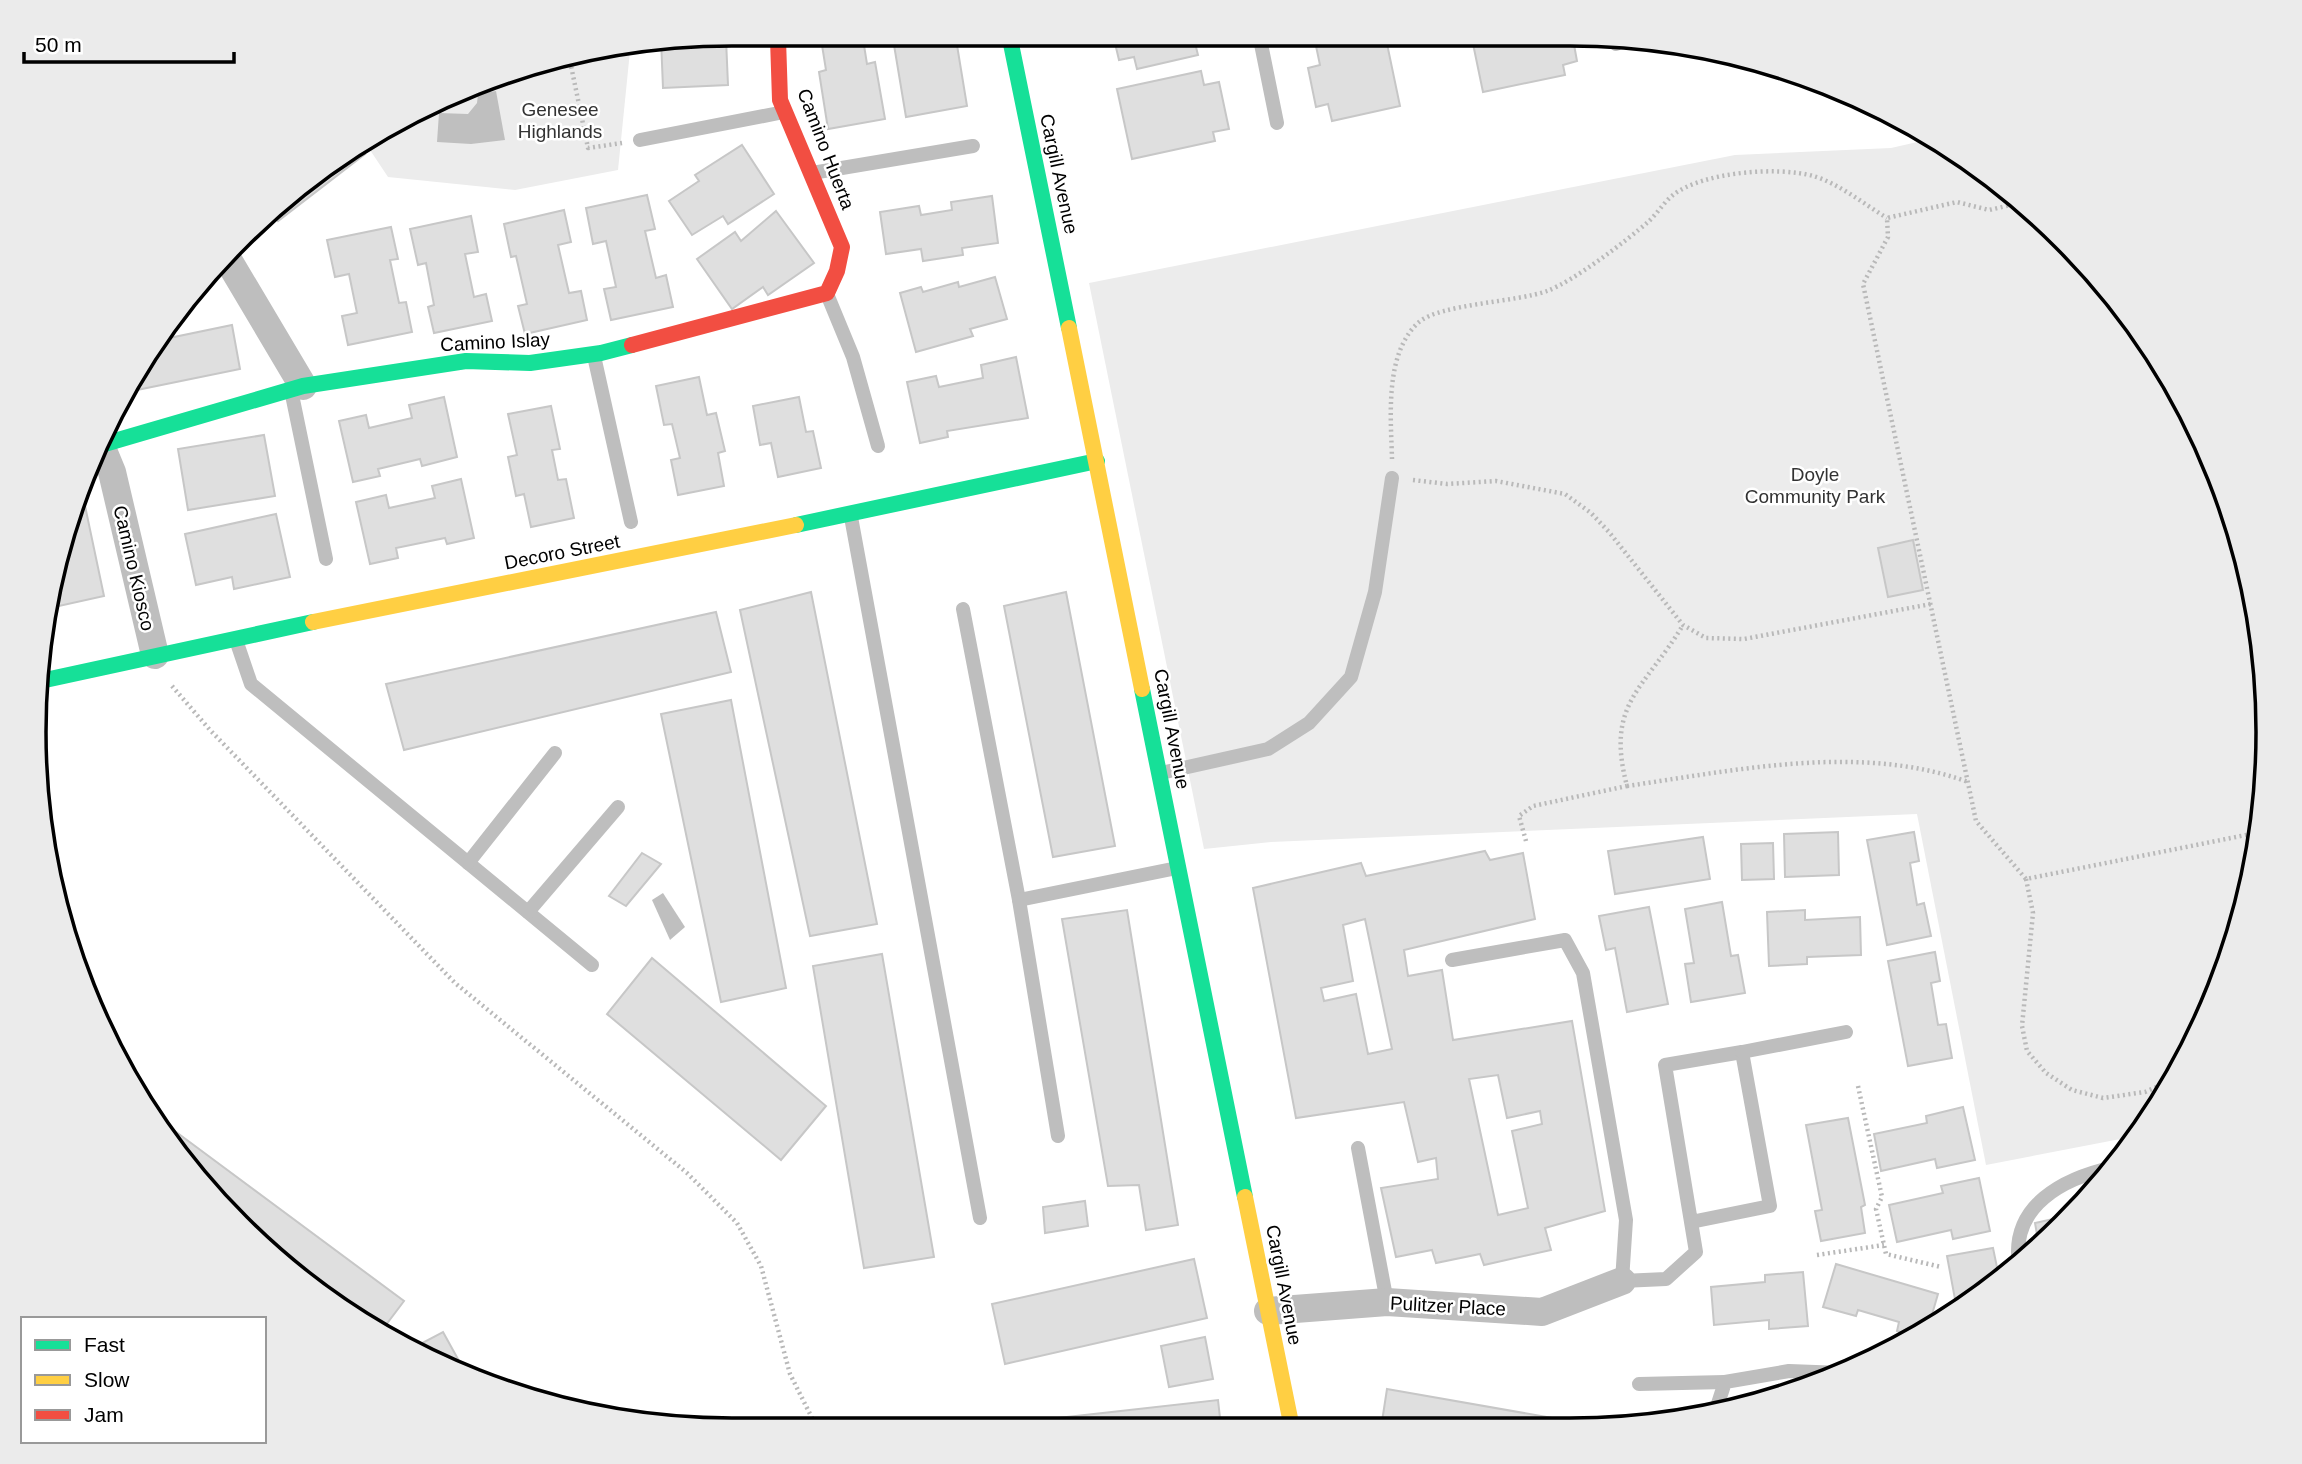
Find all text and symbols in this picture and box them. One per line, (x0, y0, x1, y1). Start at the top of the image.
scale bar (24, 21, 234, 65)
text: 50 m (35, 33, 82, 56)
street label: Camino Huerta (793, 86, 859, 213)
park label: Genesee Highlands (518, 99, 602, 142)
street label: Cargill Avenue (1036, 112, 1082, 236)
street label: Camino Islay (440, 329, 551, 355)
park label: Doyle Community Park (1745, 464, 1886, 507)
street label: Camino Kiosco (109, 503, 159, 633)
street label: Decoro Street (502, 530, 622, 573)
street label: Cargill Avenue (1150, 667, 1194, 791)
street label: Cargill Avenue (1262, 1223, 1306, 1347)
street label: Pulitzer Place (1389, 1292, 1507, 1320)
legend (21, 1317, 266, 1443)
text: Fast (84, 1333, 125, 1356)
text: Slow (84, 1368, 130, 1391)
text: Jam (84, 1403, 124, 1426)

